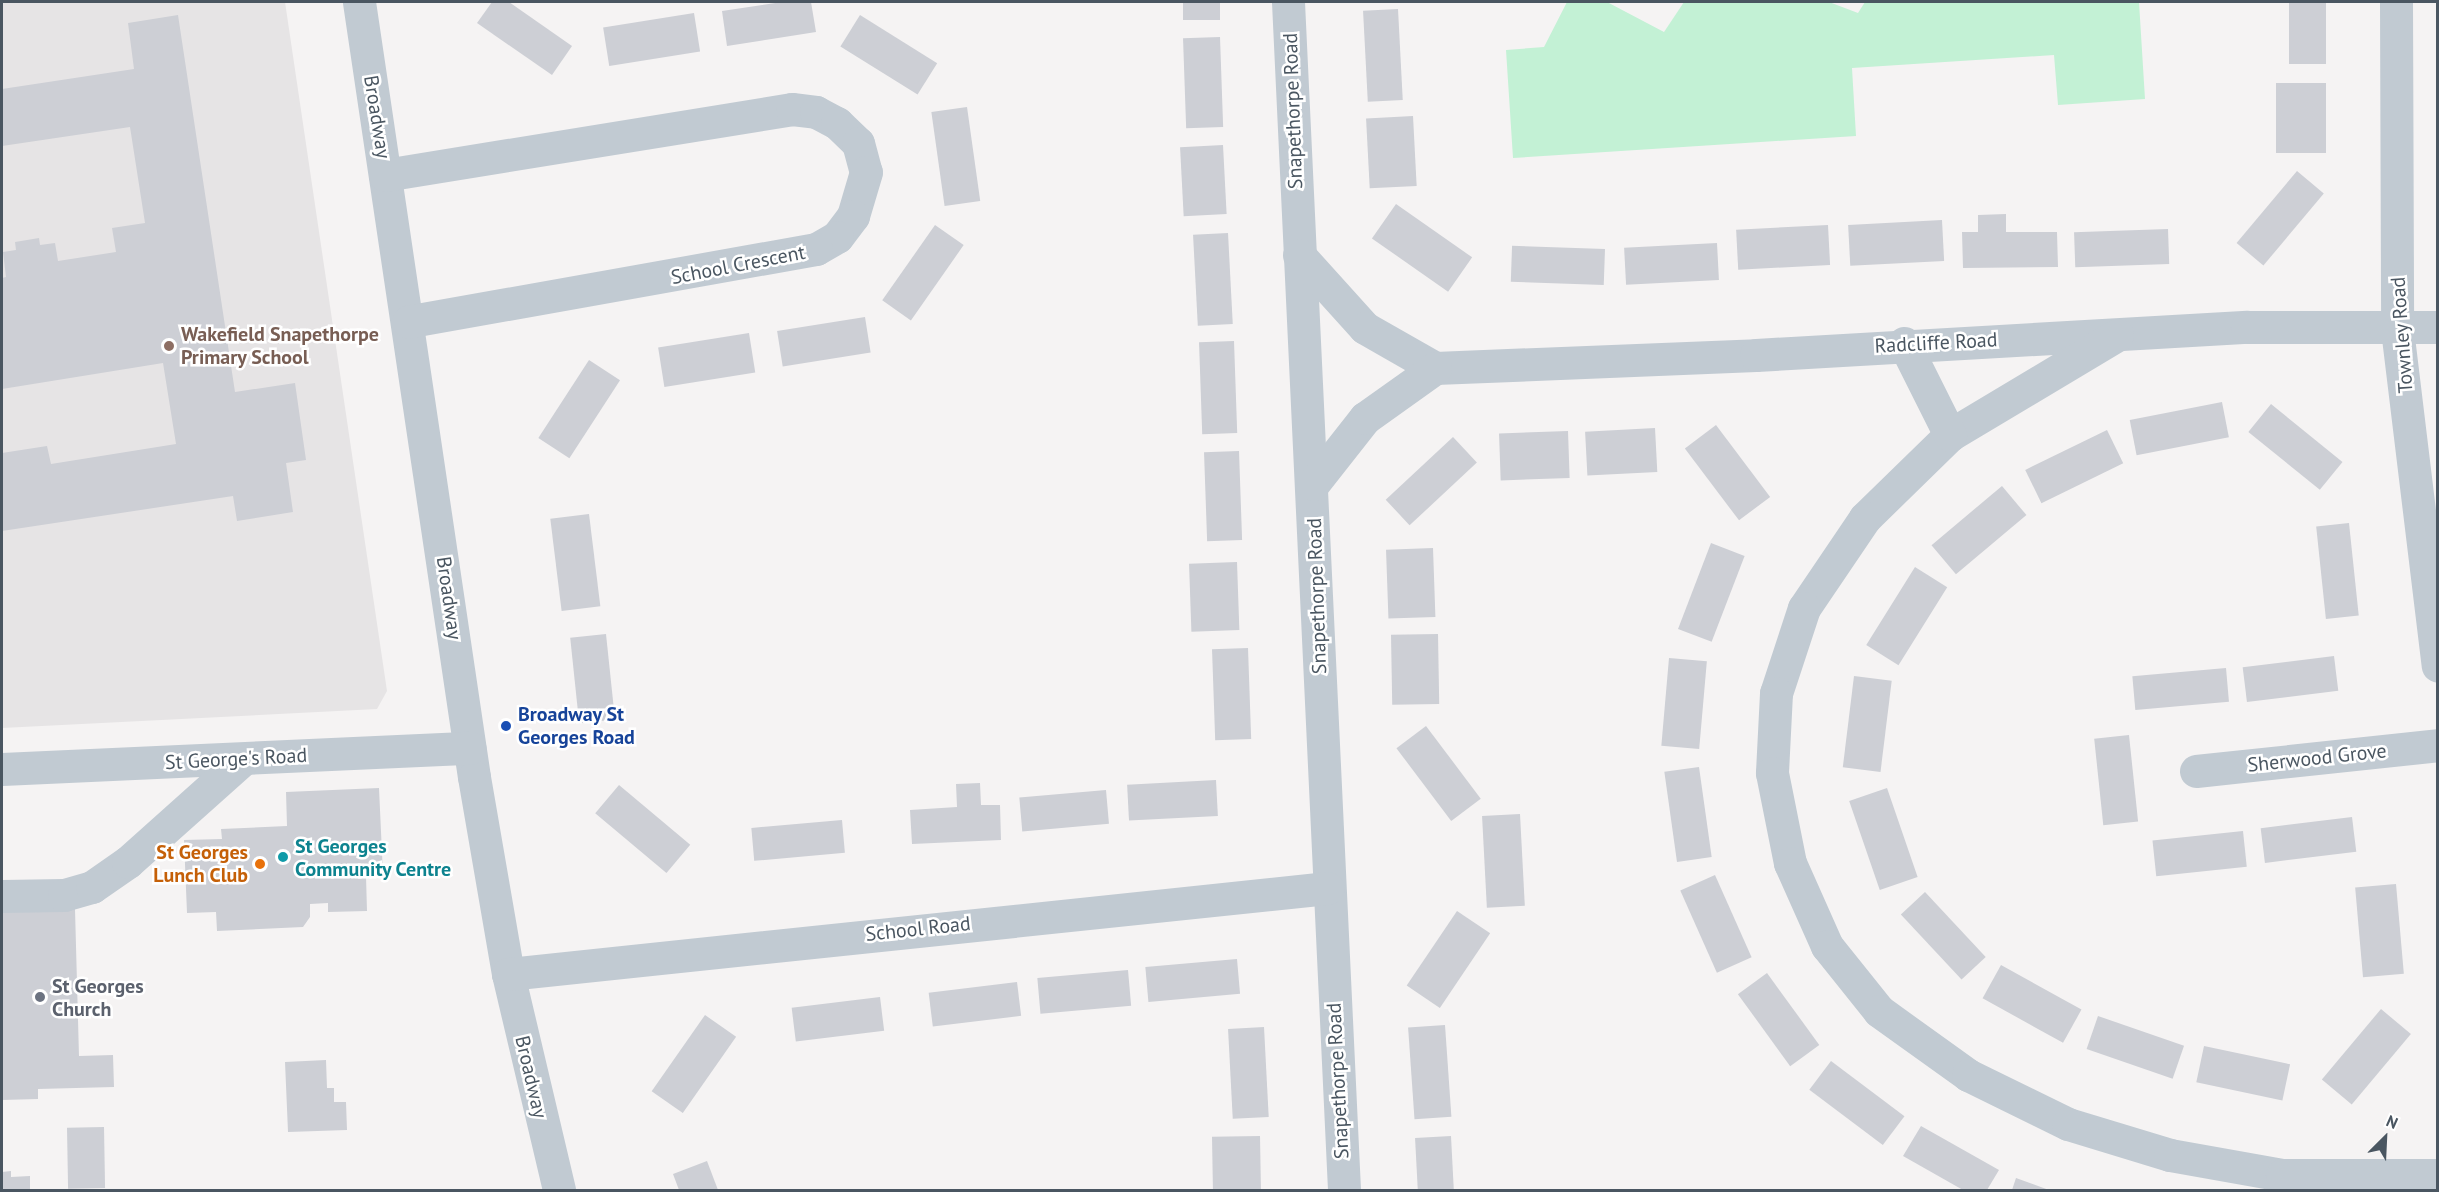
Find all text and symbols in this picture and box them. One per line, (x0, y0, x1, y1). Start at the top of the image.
street label: Snapethorpe Road (1278, 32, 1308, 190)
street label: Broadway (359, 74, 395, 160)
street label: School Crescent (669, 240, 807, 290)
street label: Townley Road (2386, 276, 2418, 394)
place label: Wakefield Snapethorpe Primary School (181, 322, 379, 369)
street label: Radcliffe Road (1874, 328, 1998, 358)
marker: Wakefield Snapethorpe Primary School (162, 339, 176, 353)
street label: Snapethorpe Road (1302, 517, 1332, 675)
street label: Broadway (431, 555, 467, 641)
place label: Broadway St Georges Road (518, 702, 635, 749)
marker: Broadway St Georges Road (499, 719, 513, 733)
street label: Sherwood Grove (2246, 739, 2388, 777)
street label: St George's Road (164, 743, 308, 775)
place label: St Georges Community Centre (295, 834, 452, 881)
place label: St Georges Lunch Club (153, 840, 248, 887)
marker: St Georges Community Centre (276, 850, 290, 864)
marker: St Georges Lunch Club (253, 857, 267, 871)
street label: School Road (864, 912, 972, 946)
place label: St Georges Church (52, 974, 144, 1021)
marker: St Georges Church (33, 990, 47, 1004)
street label: Snapethorpe Road (1322, 1002, 1354, 1160)
street label: Broadway (510, 1033, 552, 1121)
north arrow (2355, 1108, 2415, 1168)
text: N (2383, 1110, 2401, 1133)

